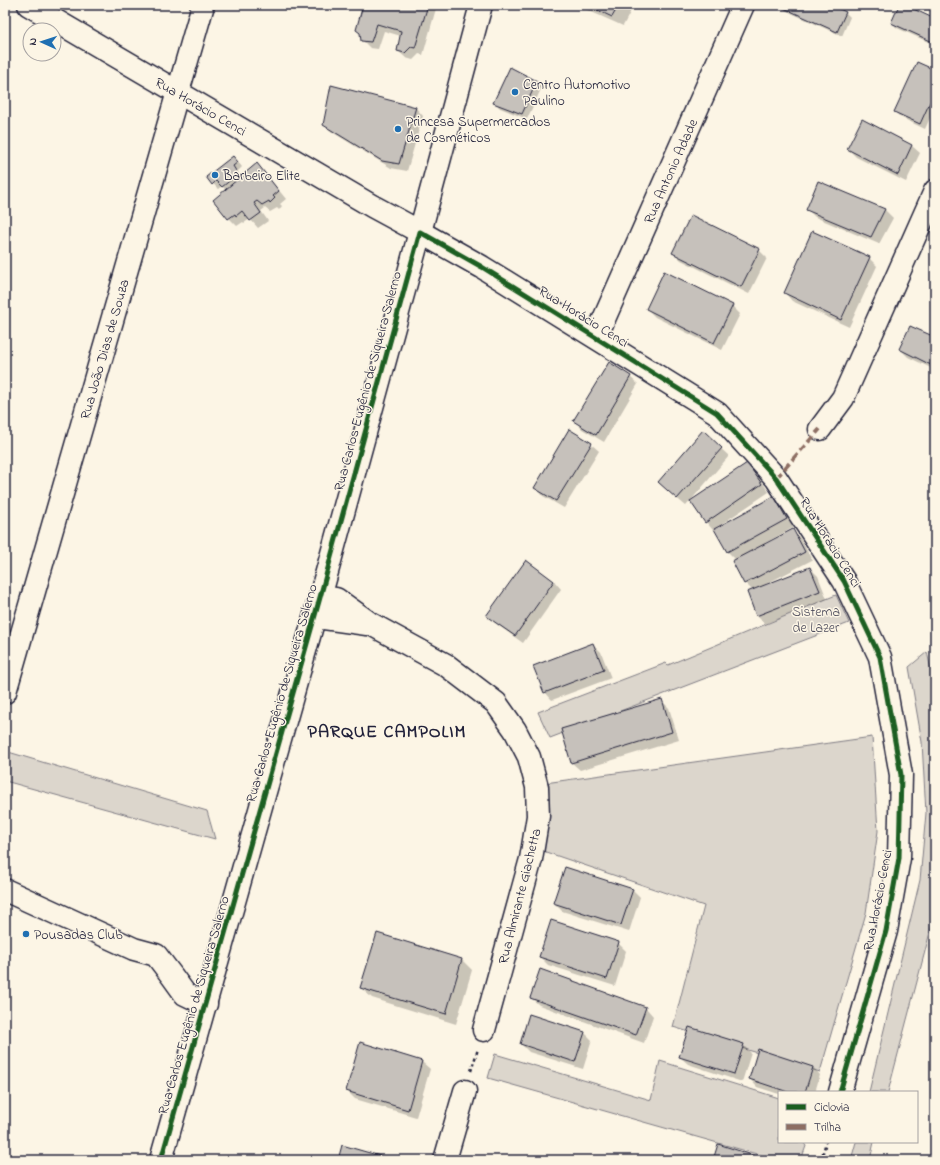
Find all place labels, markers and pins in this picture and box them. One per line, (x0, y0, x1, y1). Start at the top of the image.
place label: Centro Automotivo Paulino (523, 75, 630, 112)
marker: Centro Automotivo Paulino (510, 87, 520, 97)
place label: Princesa Supermercados de Cosméticos (406, 112, 550, 149)
marker: Princesa Supermercados de Cosméticos (393, 124, 403, 134)
place label: Barbeiro Elite (222, 166, 301, 187)
marker: Barbeiro Elite (210, 170, 220, 180)
place label: Pousadas Club (34, 925, 123, 946)
marker: Pousadas Club (21, 929, 31, 939)

